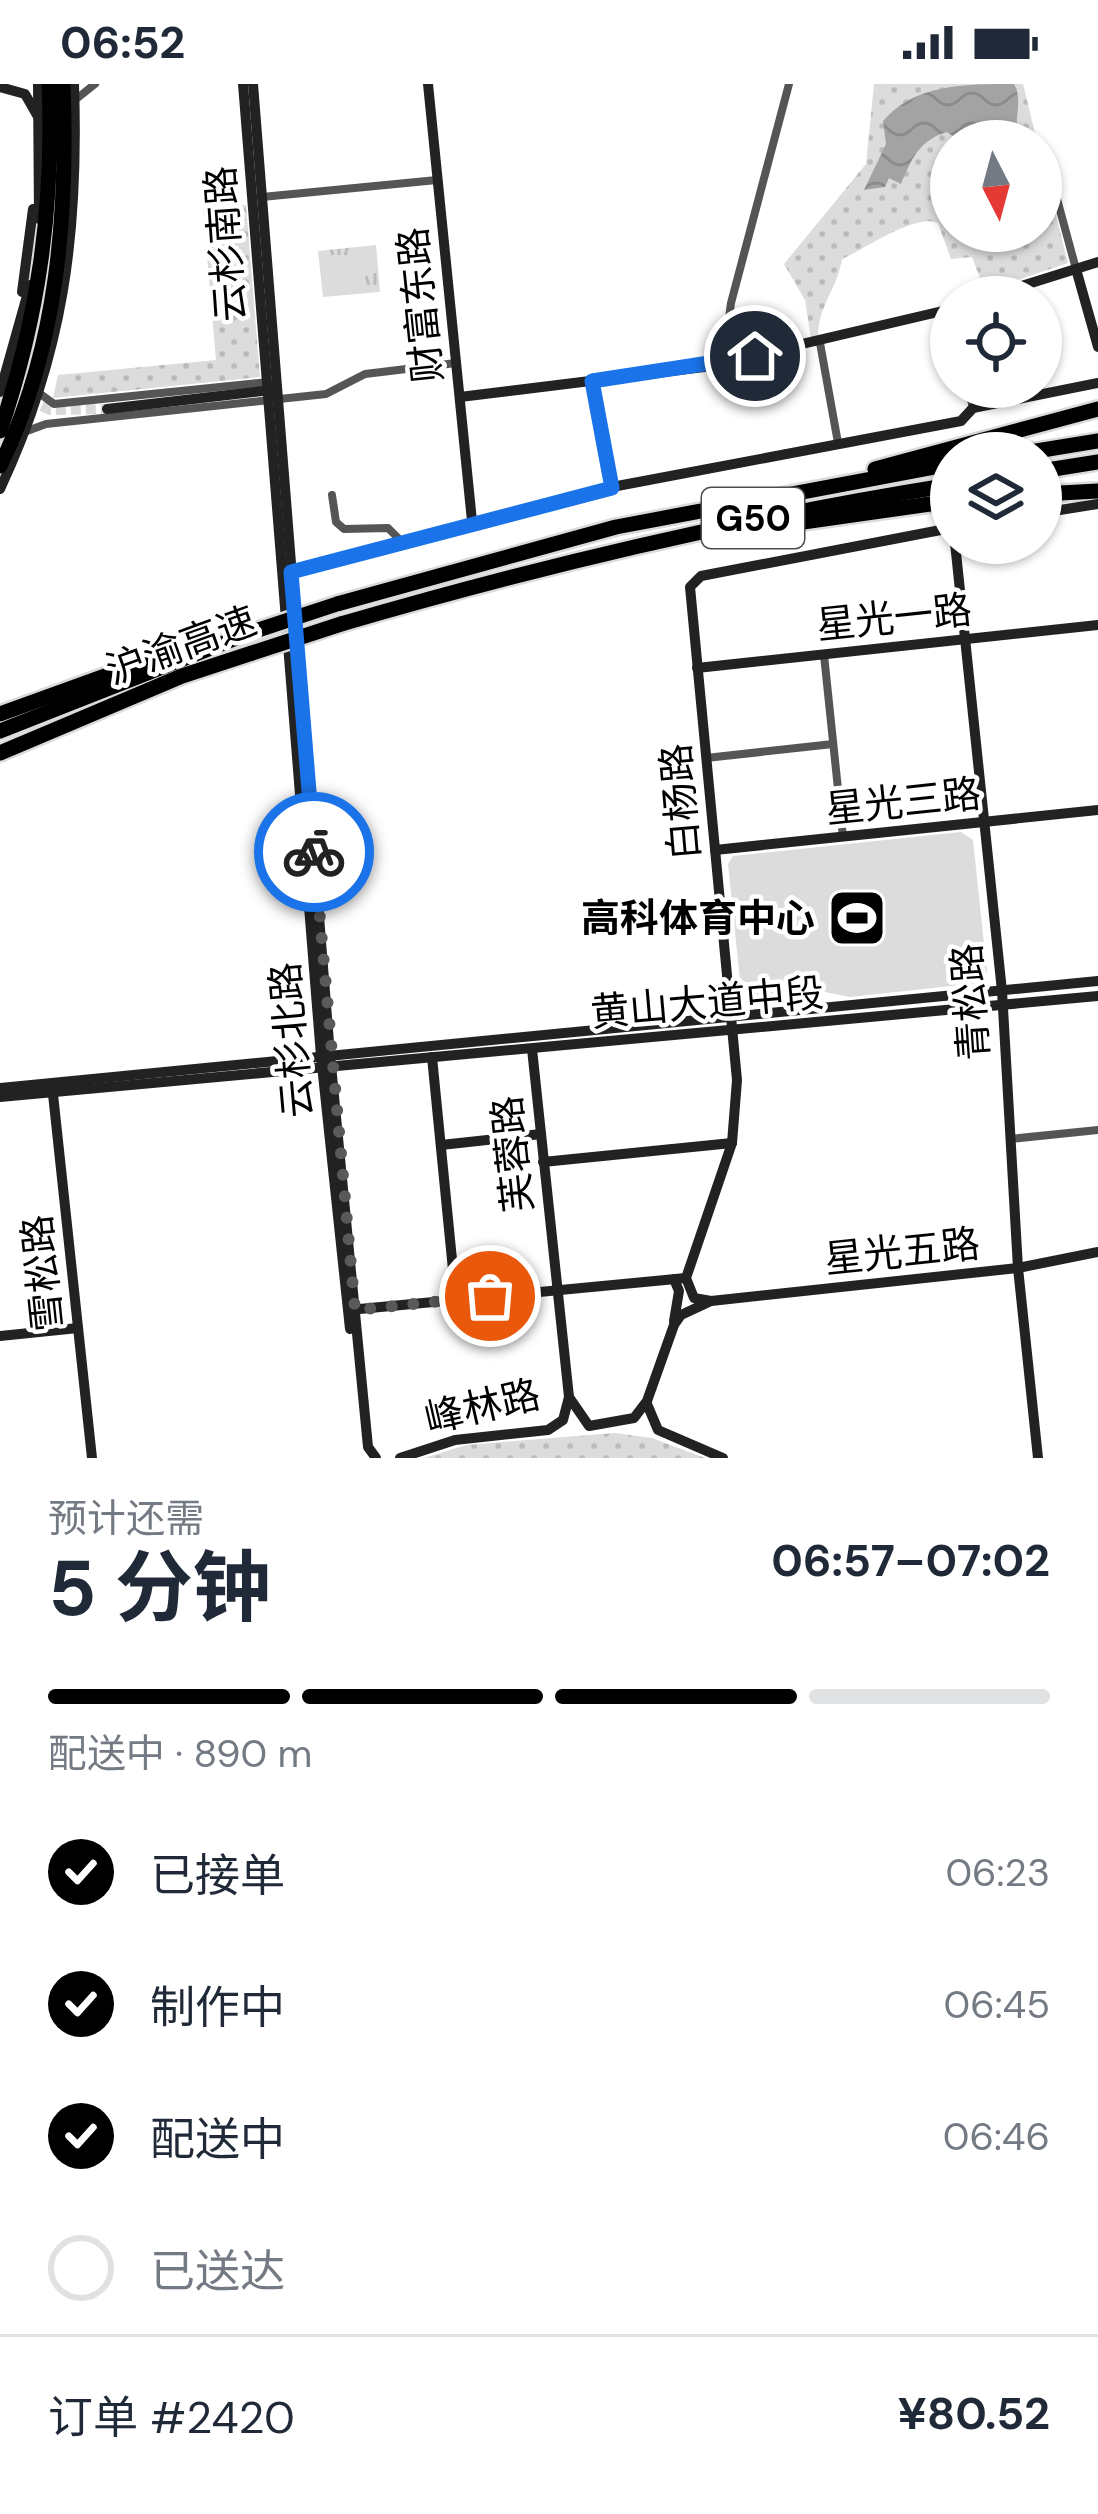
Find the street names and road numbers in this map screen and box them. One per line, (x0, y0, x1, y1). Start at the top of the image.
street label: 云杉南路 (195, 164, 256, 324)
street label: 财富东路 (387, 225, 454, 385)
road number: G50 (702, 488, 804, 548)
street label: 星光一路 (814, 584, 974, 651)
street label: 沪渝高速 (99, 595, 263, 696)
street label: 白杨路 (650, 741, 711, 862)
street label: 星光三路 (823, 768, 983, 835)
street label: 青松路 (941, 942, 1000, 1062)
street label: 云杉北路 (259, 960, 324, 1120)
street label: 黄山大道中段 (588, 967, 826, 1038)
street label: 芙蓉路 (481, 1093, 544, 1215)
street label: 雪松路 (11, 1212, 74, 1334)
street label: 星光五路 (822, 1218, 982, 1285)
street label: 峰林路 (419, 1368, 545, 1444)

